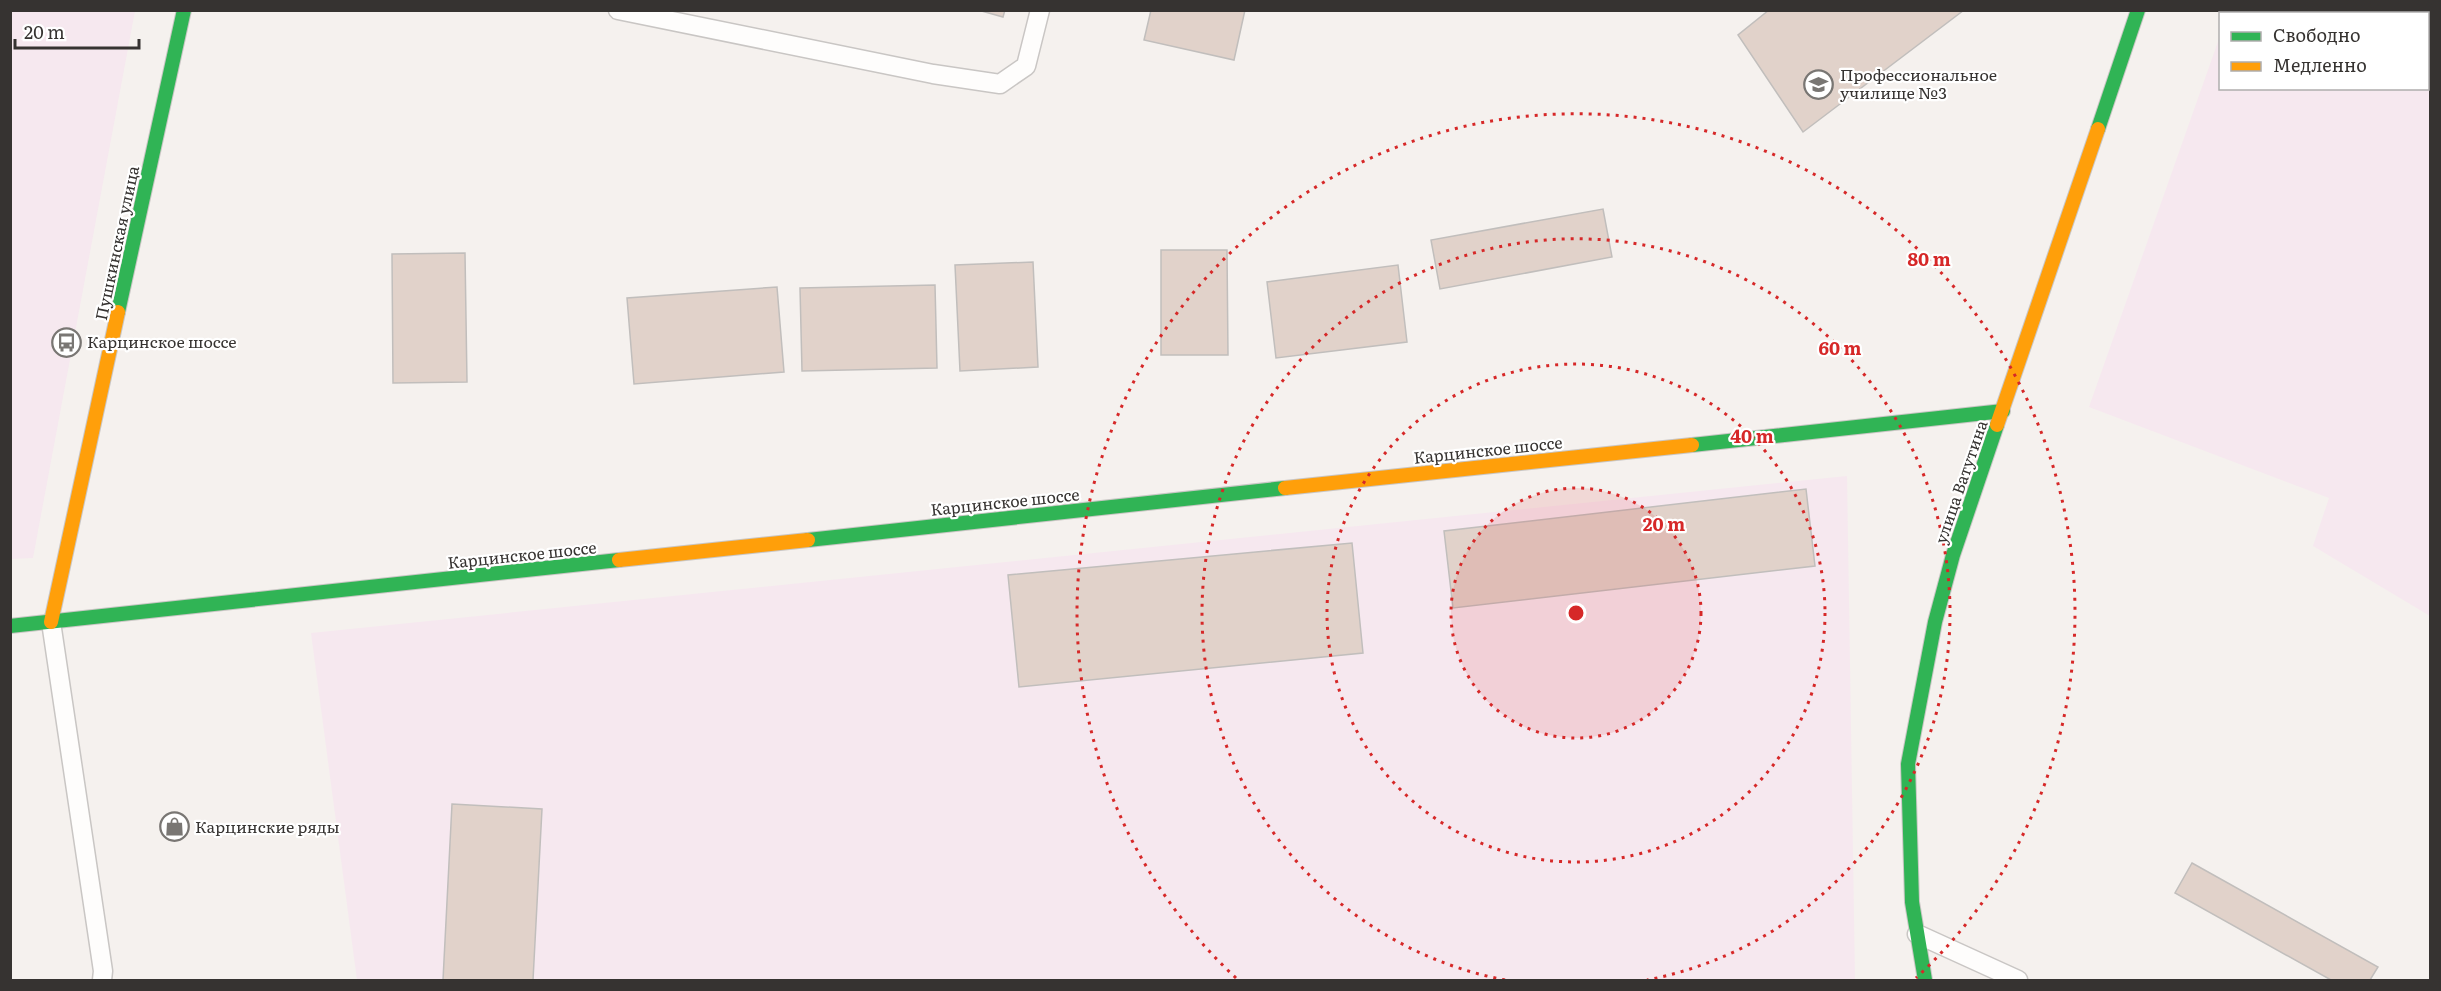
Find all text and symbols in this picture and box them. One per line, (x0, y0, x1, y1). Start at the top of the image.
scale bar (15, 12, 140, 50)
legend (2219, 12, 2429, 90)
text: 20 m (24, 18, 65, 45)
text: Свободно (2273, 21, 2361, 48)
text: Медленно (2273, 51, 2367, 78)
place label: Профессиональное училище №3 (1840, 62, 1997, 104)
school or university icon: Профессиональное училище №3 (1803, 68, 1835, 100)
street label: Пушкинская улица (88, 163, 144, 322)
text: 80 m (1907, 245, 1951, 272)
bus stop icon: Карцинское шоссе (50, 326, 82, 358)
place label: Карцинское шоссе (87, 329, 237, 353)
text: 60 m (1818, 334, 1862, 361)
street label: улица Ватутина (1928, 416, 1993, 547)
text: 40 m (1730, 422, 1774, 449)
street label: Карцинское шоссе (1412, 429, 1564, 469)
street label: Карцинское шоссе (929, 481, 1081, 521)
text: 20 m (1643, 510, 1685, 537)
street label: Карцинское шоссе (446, 534, 598, 574)
centre of rings (1566, 603, 1586, 623)
shop icon: Карцинские ряды (158, 811, 190, 843)
place label: Карцинские ряды (195, 814, 340, 838)

